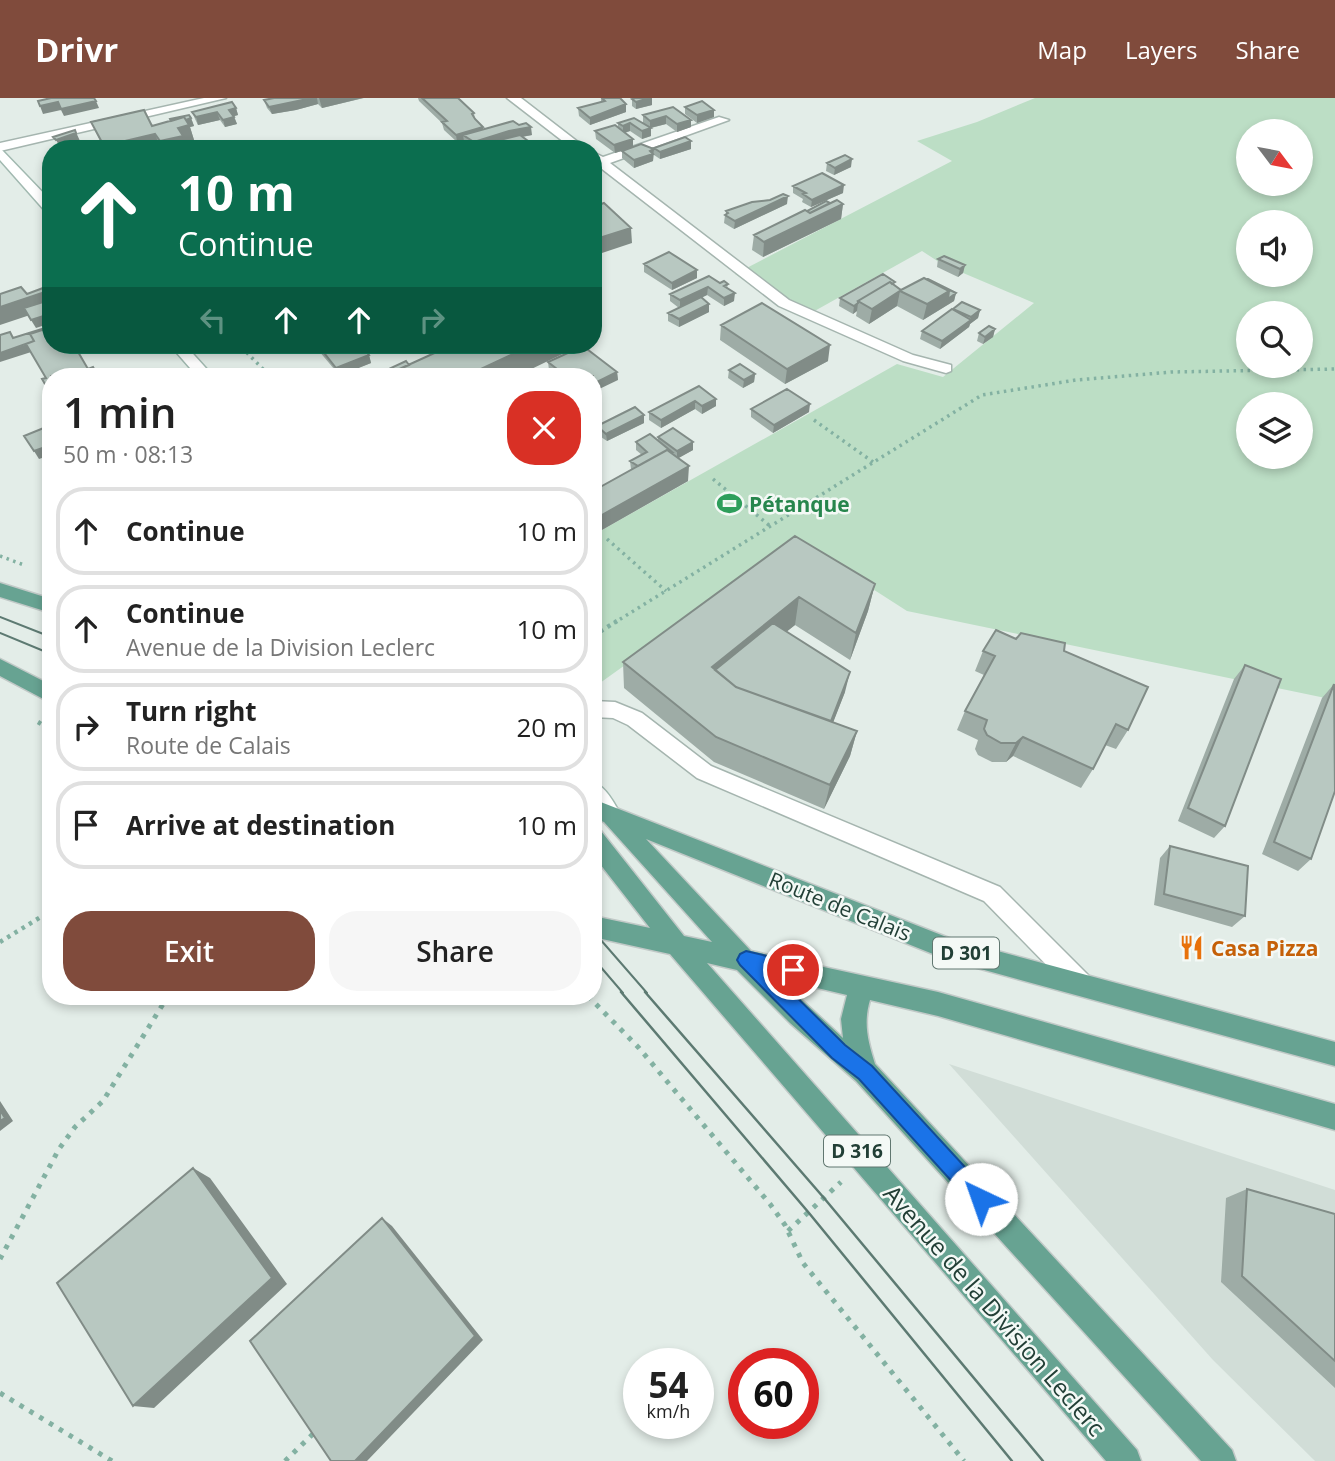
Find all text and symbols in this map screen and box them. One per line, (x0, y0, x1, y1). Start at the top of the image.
text: Drivr (35, 27, 118, 72)
text: Map (1037, 33, 1087, 66)
text: Layers (1125, 33, 1198, 66)
text: Share (1236, 33, 1300, 66)
north arrow (1236, 119, 1312, 196)
map controls (1236, 119, 1313, 469)
text: 10 m (178, 159, 295, 225)
icon: ahead (63, 168, 154, 259)
button: sound (1236, 210, 1313, 287)
text: Continue (178, 222, 314, 265)
icon: left (194, 301, 232, 339)
icon: ahead (267, 301, 305, 339)
icon: ahead (340, 301, 378, 339)
icon: right (413, 301, 451, 339)
button: search (1236, 301, 1313, 378)
text: 1 min (63, 383, 176, 440)
button: close (507, 391, 581, 465)
button: layers (1236, 392, 1313, 469)
text: 50 m · 08:13 (63, 438, 193, 470)
sports icon: Pétanque (715, 490, 743, 518)
place label: Pétanque (749, 490, 850, 518)
icon: ahead (67, 512, 105, 550)
text: Continue (126, 513, 245, 549)
text: 10 m (516, 513, 577, 549)
text: Continue (126, 595, 245, 631)
icon: ahead (67, 610, 105, 648)
text: 10 m (516, 611, 577, 647)
text: Avenue de la Division Leclerc (126, 631, 435, 663)
text: Turn right (126, 693, 257, 729)
icon: right (67, 708, 105, 746)
text: 20 m (516, 709, 577, 745)
text: Route de Calais (126, 729, 291, 761)
icon: arrive (67, 806, 105, 844)
text: Arrive at destination (126, 807, 395, 843)
text: 10 m (516, 807, 577, 843)
street label: Route de Calais (765, 865, 915, 947)
button: Exit (63, 911, 315, 991)
button: Share (329, 911, 581, 991)
restaurant icon: Casa Pizza (1177, 934, 1205, 962)
place label: Casa Pizza (1211, 934, 1318, 962)
road number: D 301 (933, 938, 999, 968)
pin (763, 940, 823, 1000)
icon: arrive (774, 951, 812, 989)
road number: D 316 (824, 1135, 890, 1166)
position arrow (944, 1162, 1018, 1236)
street label: Avenue de la Division Leclerc (877, 1177, 1113, 1443)
speed limit sign: 60 (728, 1348, 819, 1439)
text: 54 (648, 1361, 689, 1408)
text: km/h (647, 1399, 690, 1423)

